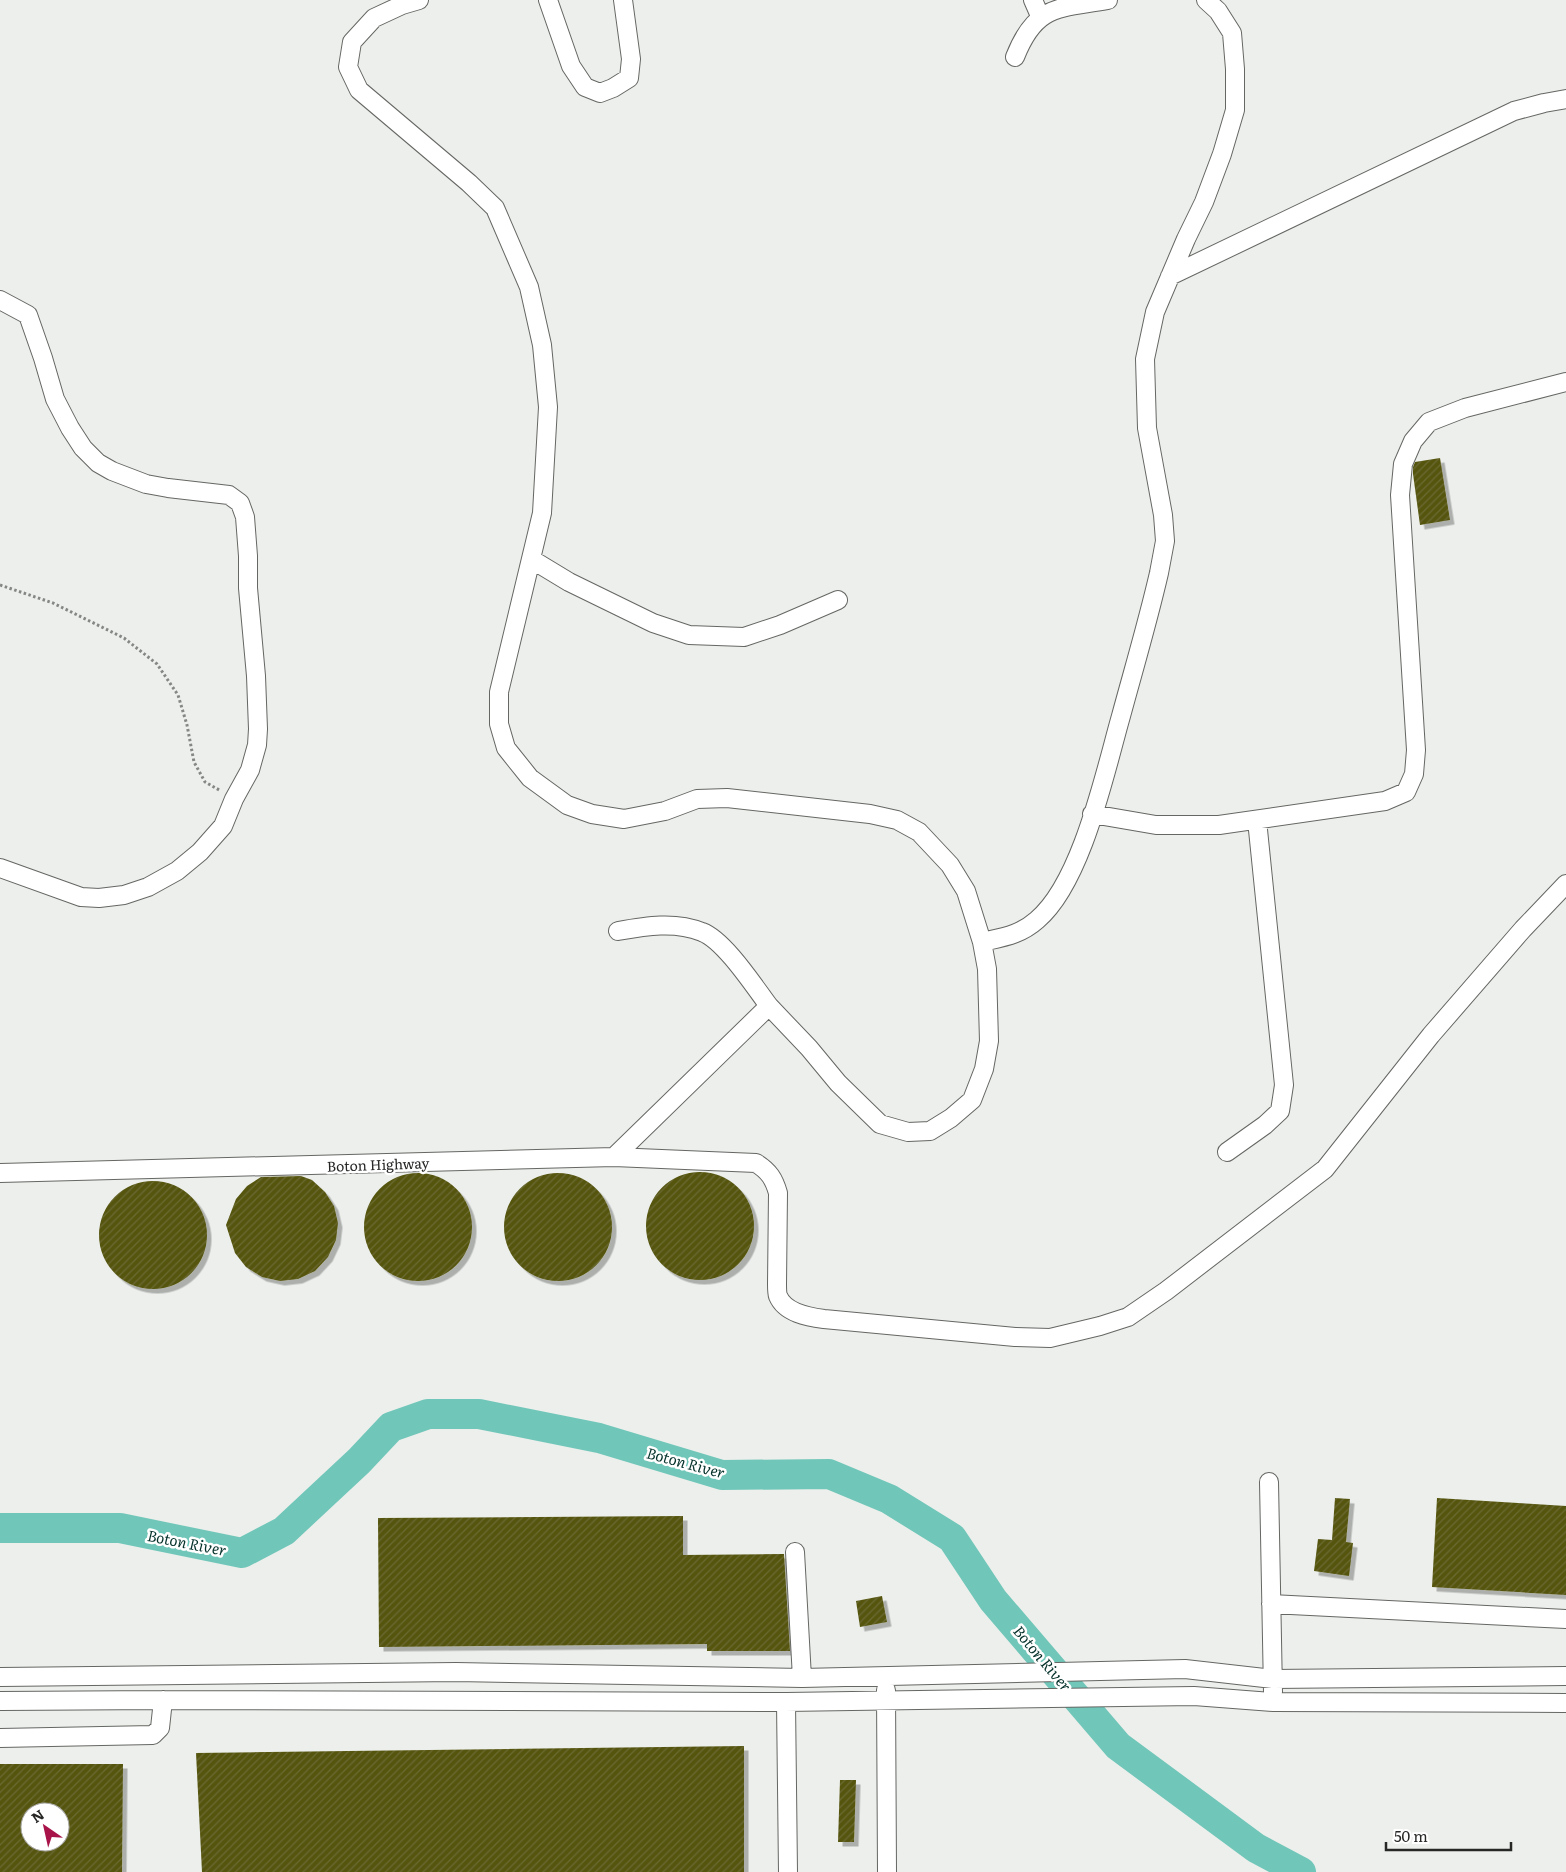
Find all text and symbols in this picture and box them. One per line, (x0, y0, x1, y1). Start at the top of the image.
street label: Boton Highway (326, 1152, 431, 1176)
water label: Boton River (644, 1441, 728, 1483)
water label: Boton River (145, 1523, 229, 1561)
water label: Boton River (1008, 1620, 1078, 1696)
north arrow (20, 1802, 70, 1852)
text: N (27, 1804, 48, 1827)
scale bar (1386, 1820, 1511, 1852)
text: 50 m (1394, 1824, 1428, 1847)

